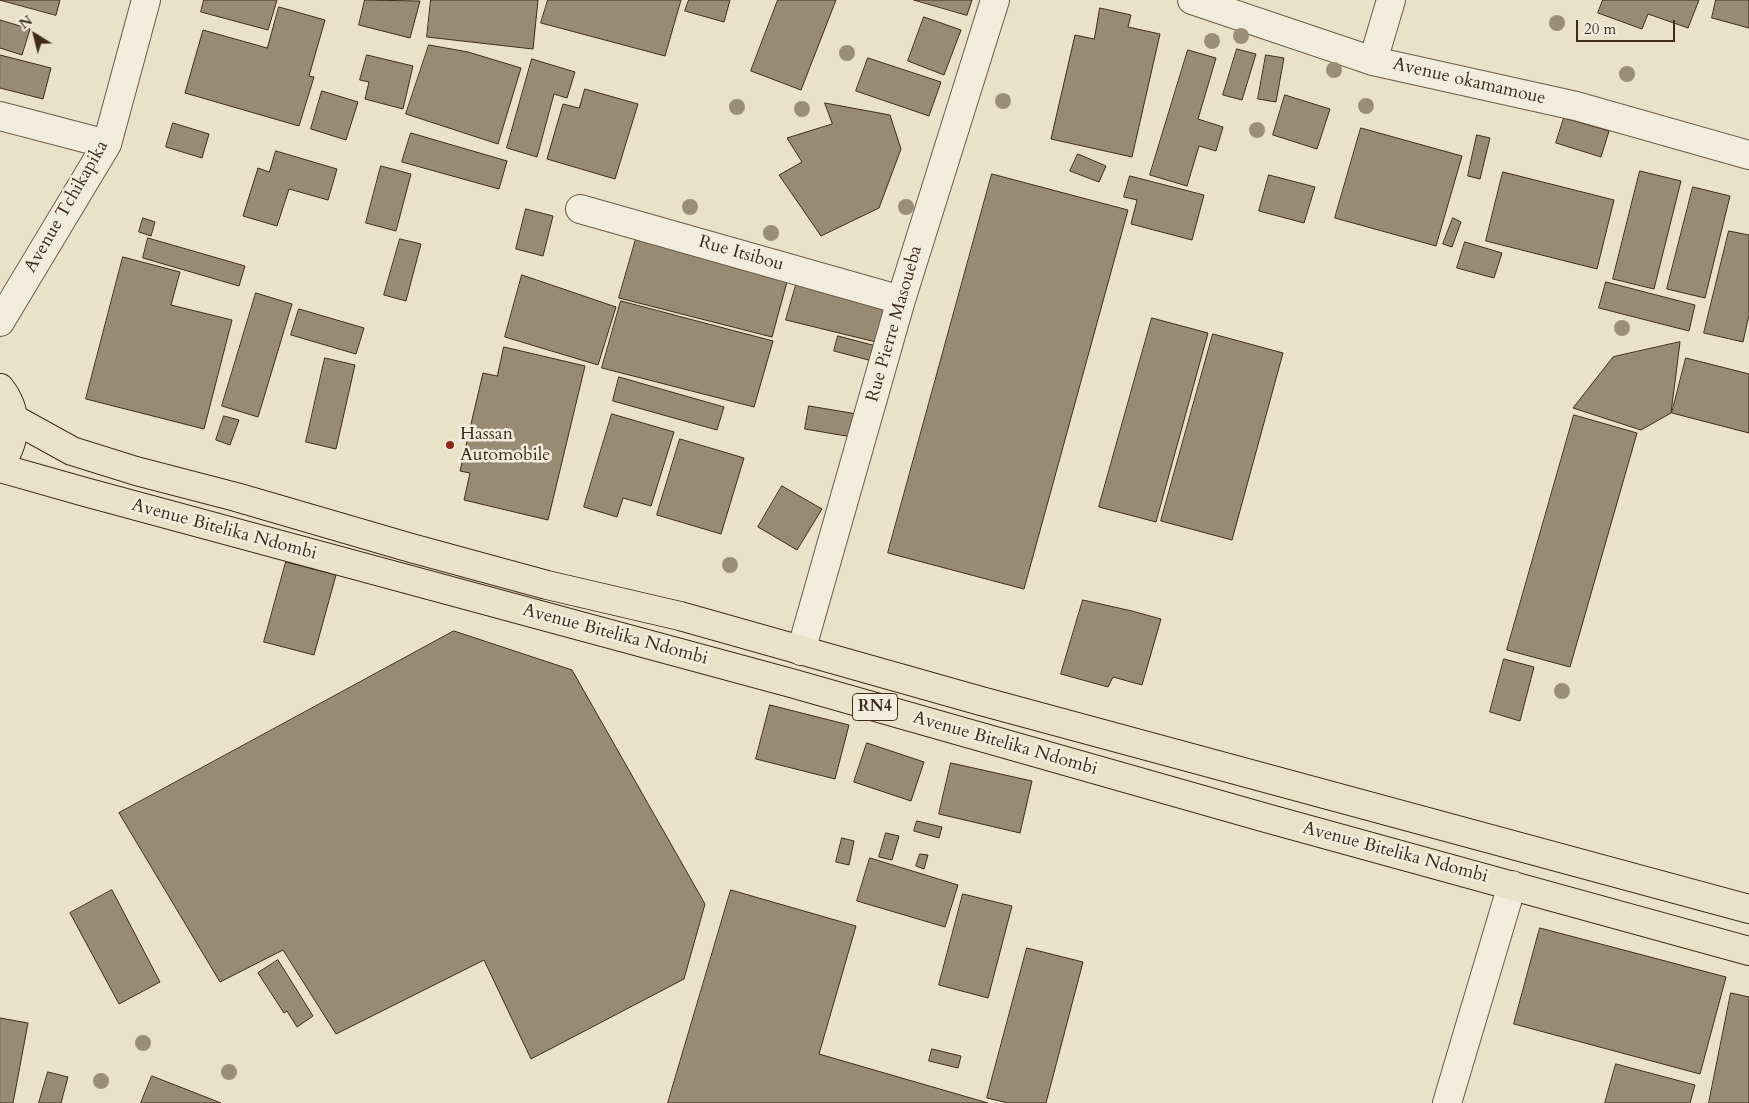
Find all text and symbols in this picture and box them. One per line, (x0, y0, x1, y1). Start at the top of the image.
north arrow (10, 10, 60, 60)
scale bar (1579, 10, 1678, 42)
text: N (15, 11, 36, 34)
text: 20 m (1584, 19, 1616, 39)
street label: Avenue okamamoue (1390, 54, 1548, 110)
street label: Avenue Tchikapika (20, 137, 114, 277)
street label: Rue Itsibou (696, 232, 786, 276)
street label: Rue Pierre Masoueba (862, 243, 928, 405)
place label: Hassan Automobile (460, 424, 551, 466)
marker: Hassan Automobile (444, 439, 456, 451)
street label: Avenue Bitelika Ndombi (129, 495, 319, 565)
street label: Avenue Bitelika Ndombi (520, 600, 710, 670)
road number: RN4 (852, 694, 898, 720)
street label: Avenue Bitelika Ndombi (910, 707, 1100, 781)
street label: Avenue Bitelika Ndombi (1300, 818, 1490, 888)

